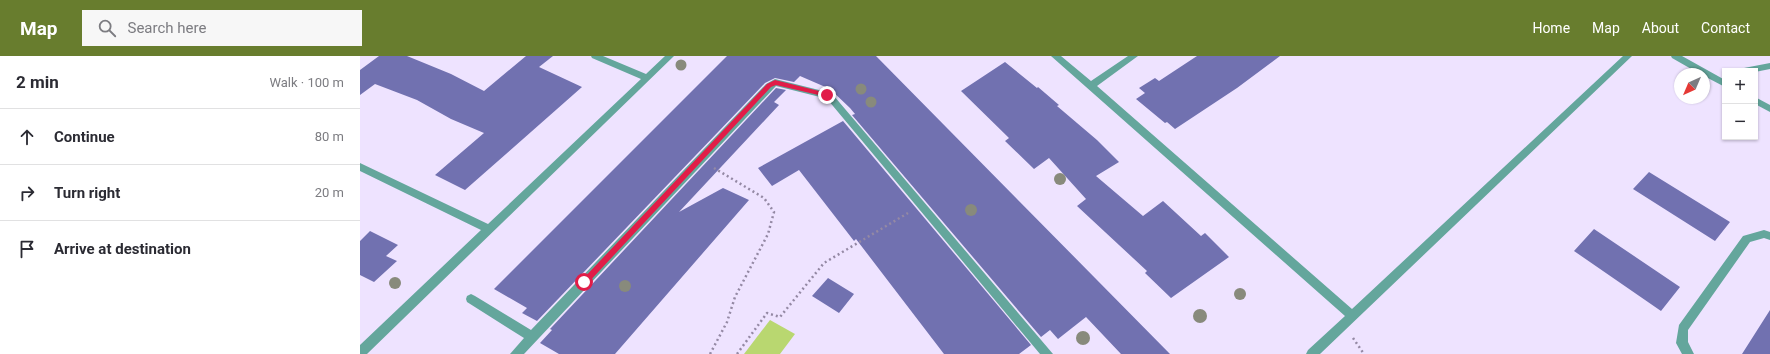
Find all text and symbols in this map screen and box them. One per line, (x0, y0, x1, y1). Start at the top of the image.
search box (82, 10, 362, 46)
text: Map (20, 17, 58, 40)
icon: search (96, 17, 118, 39)
text: Search here (128, 19, 206, 37)
text: Home (1532, 20, 1570, 36)
text: Map (1592, 20, 1620, 36)
text: About (1642, 20, 1679, 36)
text: Contact (1701, 20, 1750, 36)
north arrow (1674, 68, 1710, 104)
map controls (1722, 68, 1758, 140)
button: + (1722, 68, 1758, 104)
text: 2 min (16, 72, 59, 92)
text: Walk · 100 m (269, 75, 344, 90)
route end (818, 86, 836, 104)
button: − (1722, 104, 1758, 140)
icon: ahead (16, 126, 38, 148)
text: Continue (54, 128, 115, 146)
text: 80 m (315, 129, 344, 144)
icon: right (16, 182, 38, 204)
text: Turn right (54, 184, 120, 202)
text: 20 m (315, 185, 344, 200)
icon: arrive (16, 238, 38, 260)
text: Arrive at destination (54, 240, 191, 258)
route start (575, 273, 593, 291)

